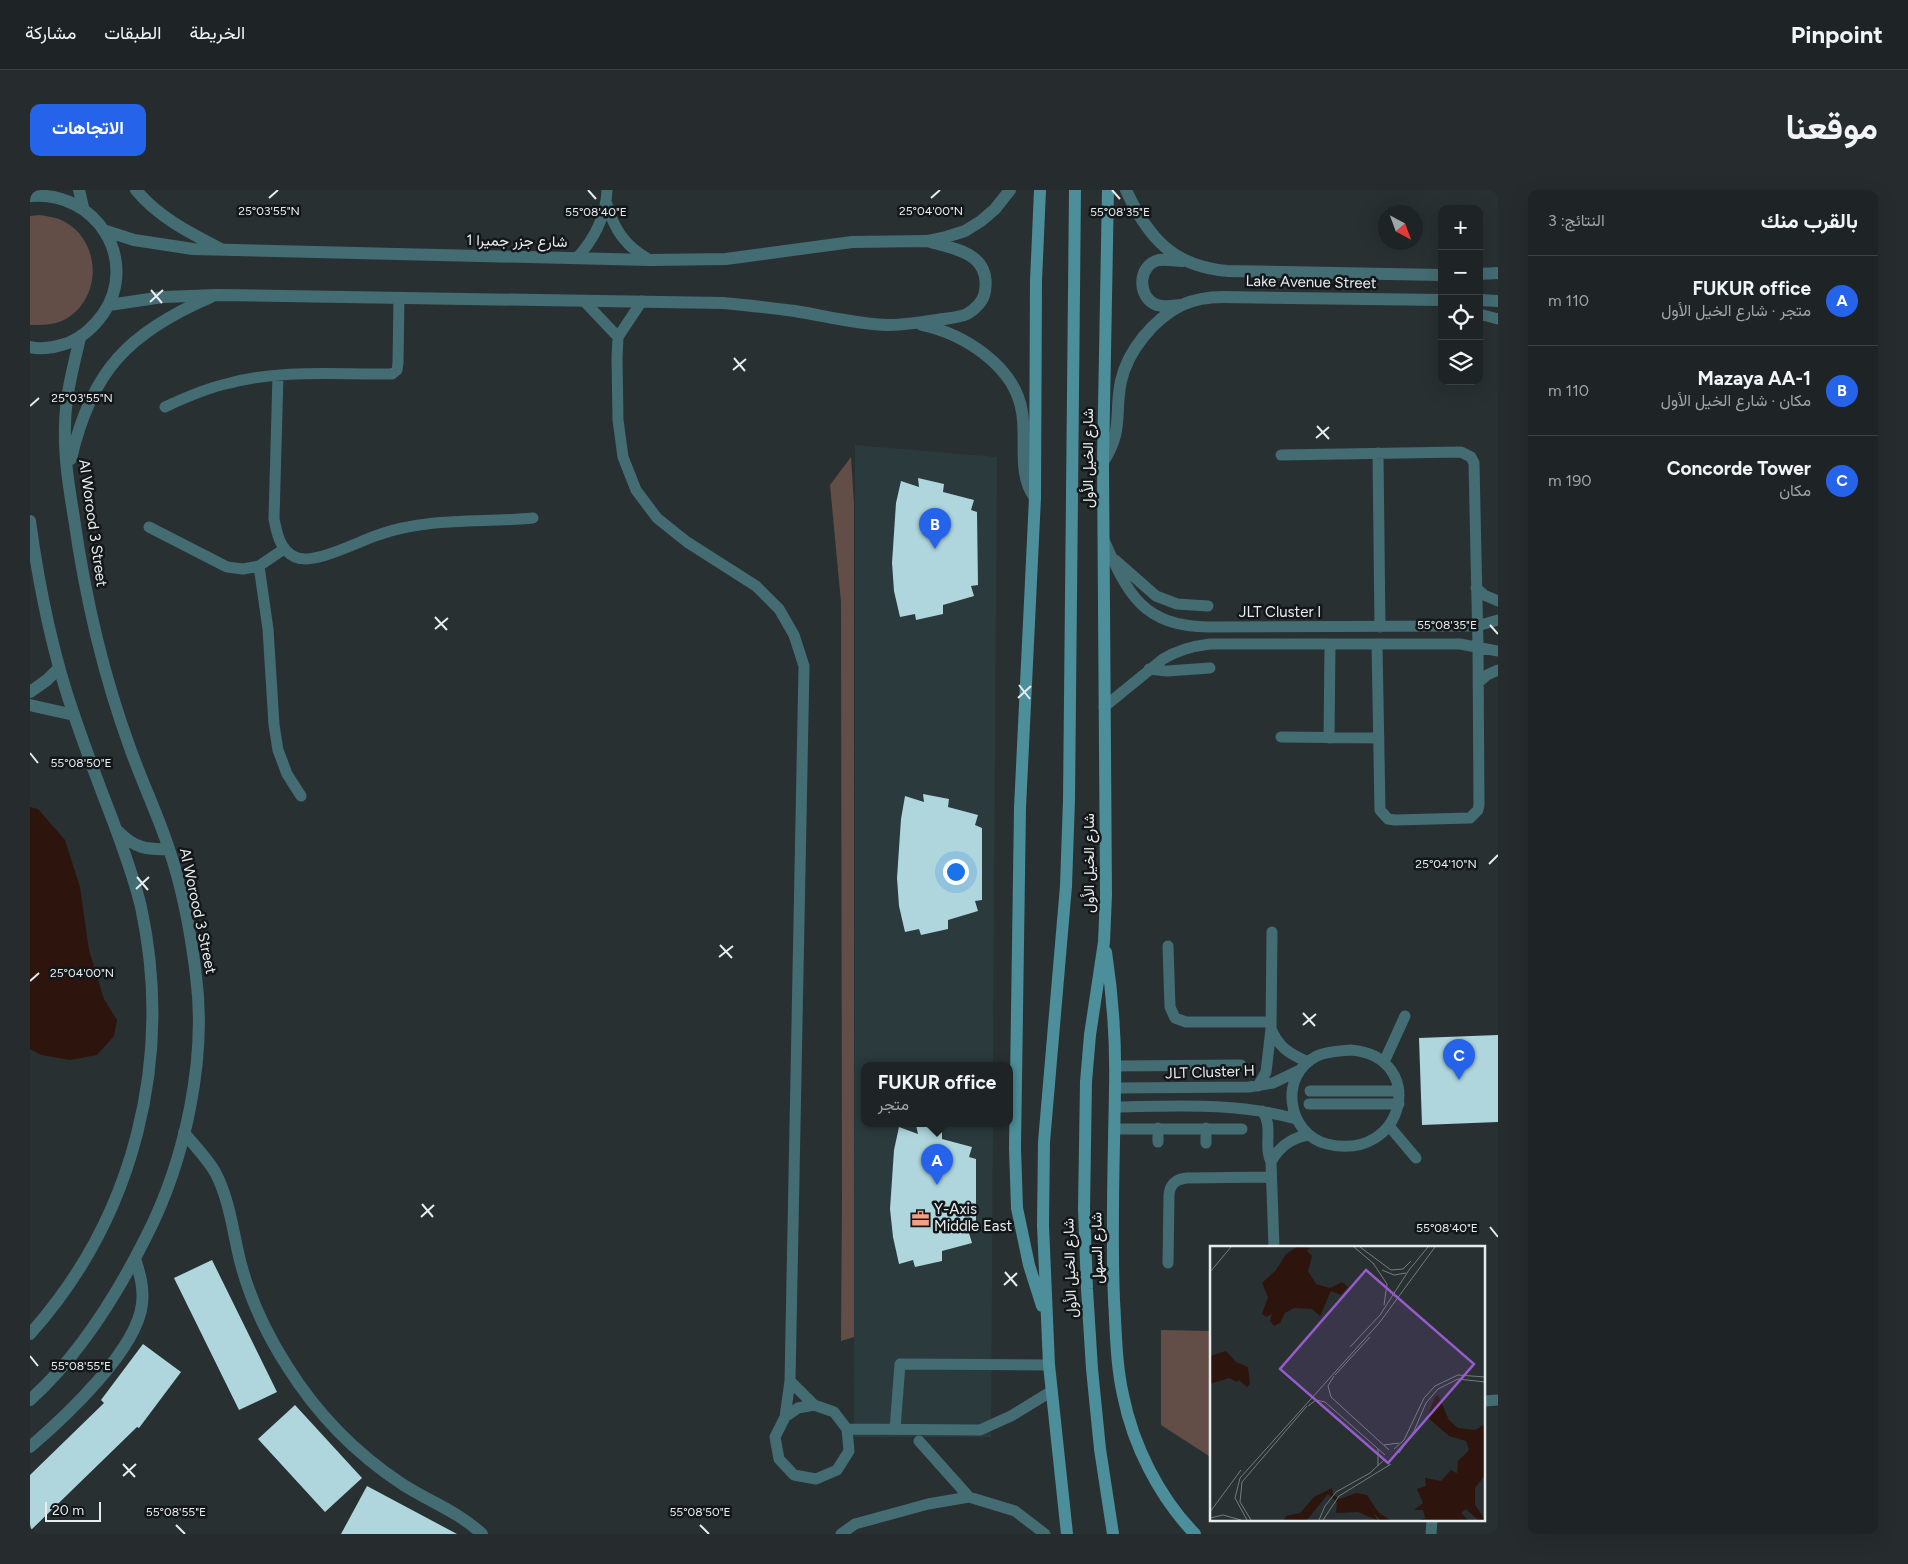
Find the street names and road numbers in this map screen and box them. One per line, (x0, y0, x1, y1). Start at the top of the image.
street label: شارع جزر جميرا 1 (466, 231, 568, 253)
street label: Lake Avenue Street (1245, 272, 1377, 292)
street label: شارع الخيل الأول (1079, 408, 1099, 508)
street label: Al Worood 3 Street (75, 458, 111, 588)
street label: JLT Cluster I (1239, 603, 1321, 621)
street label: شارع الخيل الأول (1080, 813, 1100, 913)
street label: Al Worood 3 Street (176, 846, 220, 976)
street label: JLT Cluster H (1165, 1061, 1255, 1083)
street label: شارع السهل (1087, 1212, 1109, 1284)
street label: شارع الخيل الأول (1059, 1218, 1083, 1318)

